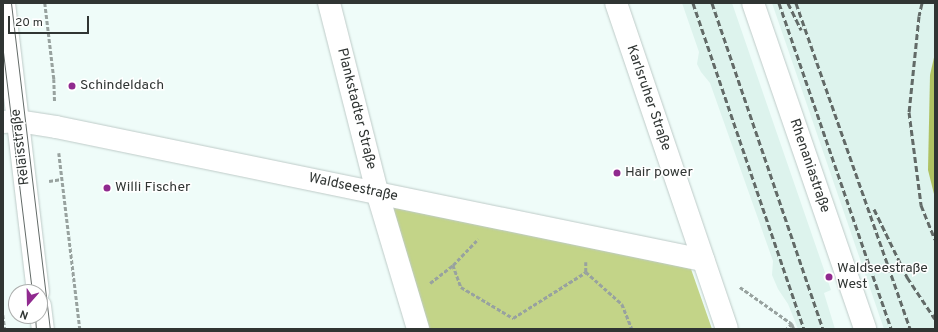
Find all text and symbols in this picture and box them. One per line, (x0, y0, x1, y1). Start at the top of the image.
scale bar (10, 8, 91, 34)
text: 20 m (15, 15, 43, 31)
street label: Karlsruher Straße (622, 43, 674, 153)
street label: Plankstadter Straße (333, 47, 379, 171)
place label: Schindeldach (80, 78, 164, 94)
marker: Schindeldach (67, 81, 77, 91)
street label: Relaisstraße (8, 108, 34, 186)
street label: Rhenaniastraße (785, 117, 833, 215)
place label: Hair power (625, 165, 693, 181)
marker: Hair power (612, 168, 622, 178)
street label: Waldseestraße (307, 170, 399, 206)
place label: Willi Fischer (115, 180, 191, 196)
marker: Willi Fischer (102, 183, 112, 193)
place label: Waldseestraße West (837, 261, 928, 294)
marker: Waldseestraße West (824, 272, 834, 282)
north arrow (8, 284, 48, 324)
text: N (18, 306, 30, 322)

